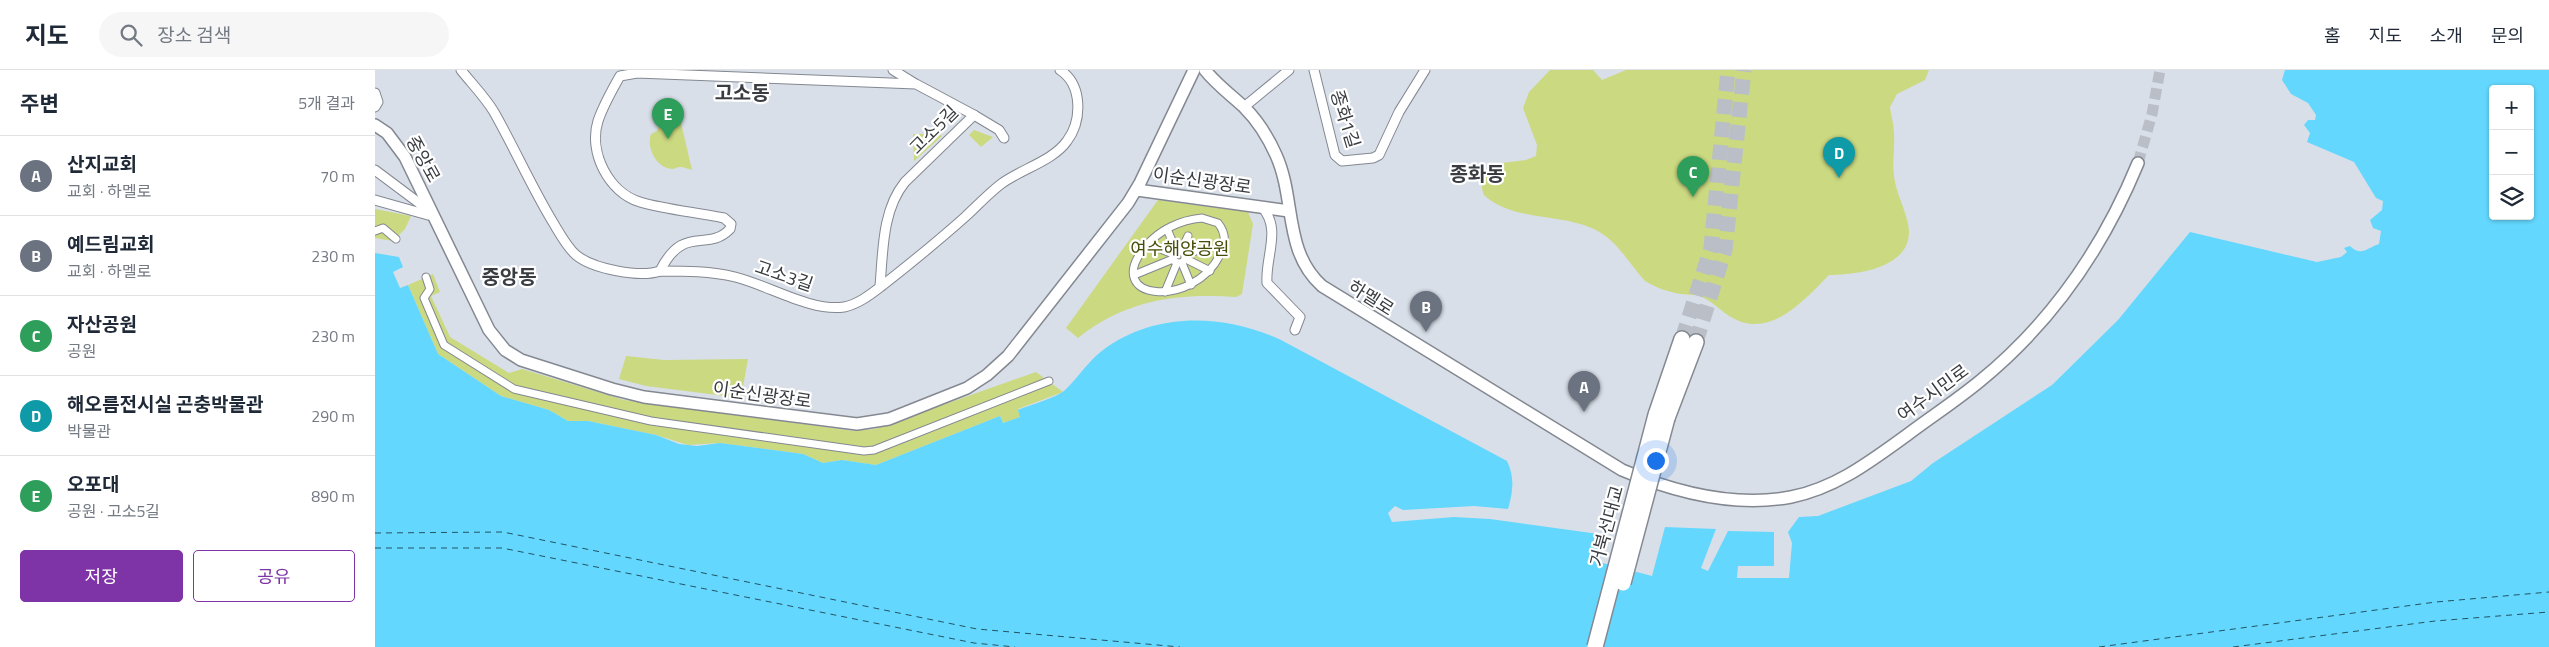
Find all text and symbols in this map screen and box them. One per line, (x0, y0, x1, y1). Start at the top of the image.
search box (99, 12, 449, 57)
text: 지도 (25, 17, 69, 53)
text: 장소 검색 (157, 20, 231, 49)
icon: search (117, 21, 145, 49)
text: 홈 (2324, 22, 2341, 49)
text: 지도 (2369, 22, 2402, 49)
text: 소개 (2430, 22, 2463, 49)
text: 문의 (2491, 22, 2524, 49)
district label: 고소동 (714, 77, 770, 108)
map controls (2489, 85, 2534, 220)
button: + (2489, 85, 2534, 130)
street label: 종화1길 (1324, 86, 1367, 151)
text: 주변 (20, 87, 59, 119)
text: 5개 결과 (298, 91, 355, 115)
pin: E (652, 98, 684, 139)
street label: 고소5길 (903, 99, 964, 160)
street label: 중앙로 (400, 130, 447, 187)
button: − (2489, 130, 2534, 175)
pin: D (1823, 137, 1855, 178)
text: 산지교회 (67, 149, 137, 178)
pin: C (1677, 156, 1709, 197)
district label: 종화동 (1449, 158, 1505, 189)
street label: 이순신광장로 (1151, 160, 1253, 201)
text: A (31, 164, 41, 188)
text: 70 m (320, 164, 355, 188)
button: layers (2489, 175, 2534, 220)
text: 교회 · 하멜로 (67, 179, 151, 203)
text: 예드림교회 (67, 229, 154, 258)
park label: 여수해양공원 (1130, 235, 1230, 262)
text: B (31, 244, 41, 268)
text: 230 m (311, 244, 355, 268)
street label: 고소3길 (752, 253, 817, 298)
text: 교회 · 하멜로 (67, 259, 151, 283)
district label: 중앙동 (481, 261, 537, 292)
street label: 하멜로 (1343, 273, 1399, 322)
pin: B (1410, 291, 1442, 332)
text: 자산공원 (67, 309, 137, 338)
text: C (32, 324, 40, 348)
text: 230 m (311, 324, 355, 348)
text: 공원 (67, 339, 96, 363)
street label: 여수시민로 (1891, 357, 1974, 428)
pin: A (1568, 371, 1600, 412)
street label: 이순신광장로 (711, 374, 813, 415)
text: 해오름전시실 곤충박물관 (67, 389, 263, 418)
text: D (31, 404, 41, 428)
text: 290 m (311, 404, 355, 428)
text: 박물관 (67, 419, 111, 443)
your location (1643, 448, 1669, 474)
text: 오포대 (67, 469, 119, 498)
street label: 거북선대교 (1583, 482, 1630, 569)
text: E (32, 484, 40, 508)
text: 890 m (311, 484, 355, 508)
text: 공원 · 고소5길 (67, 499, 160, 523)
button: 저장 (20, 550, 183, 602)
button: 공유 (193, 550, 355, 602)

